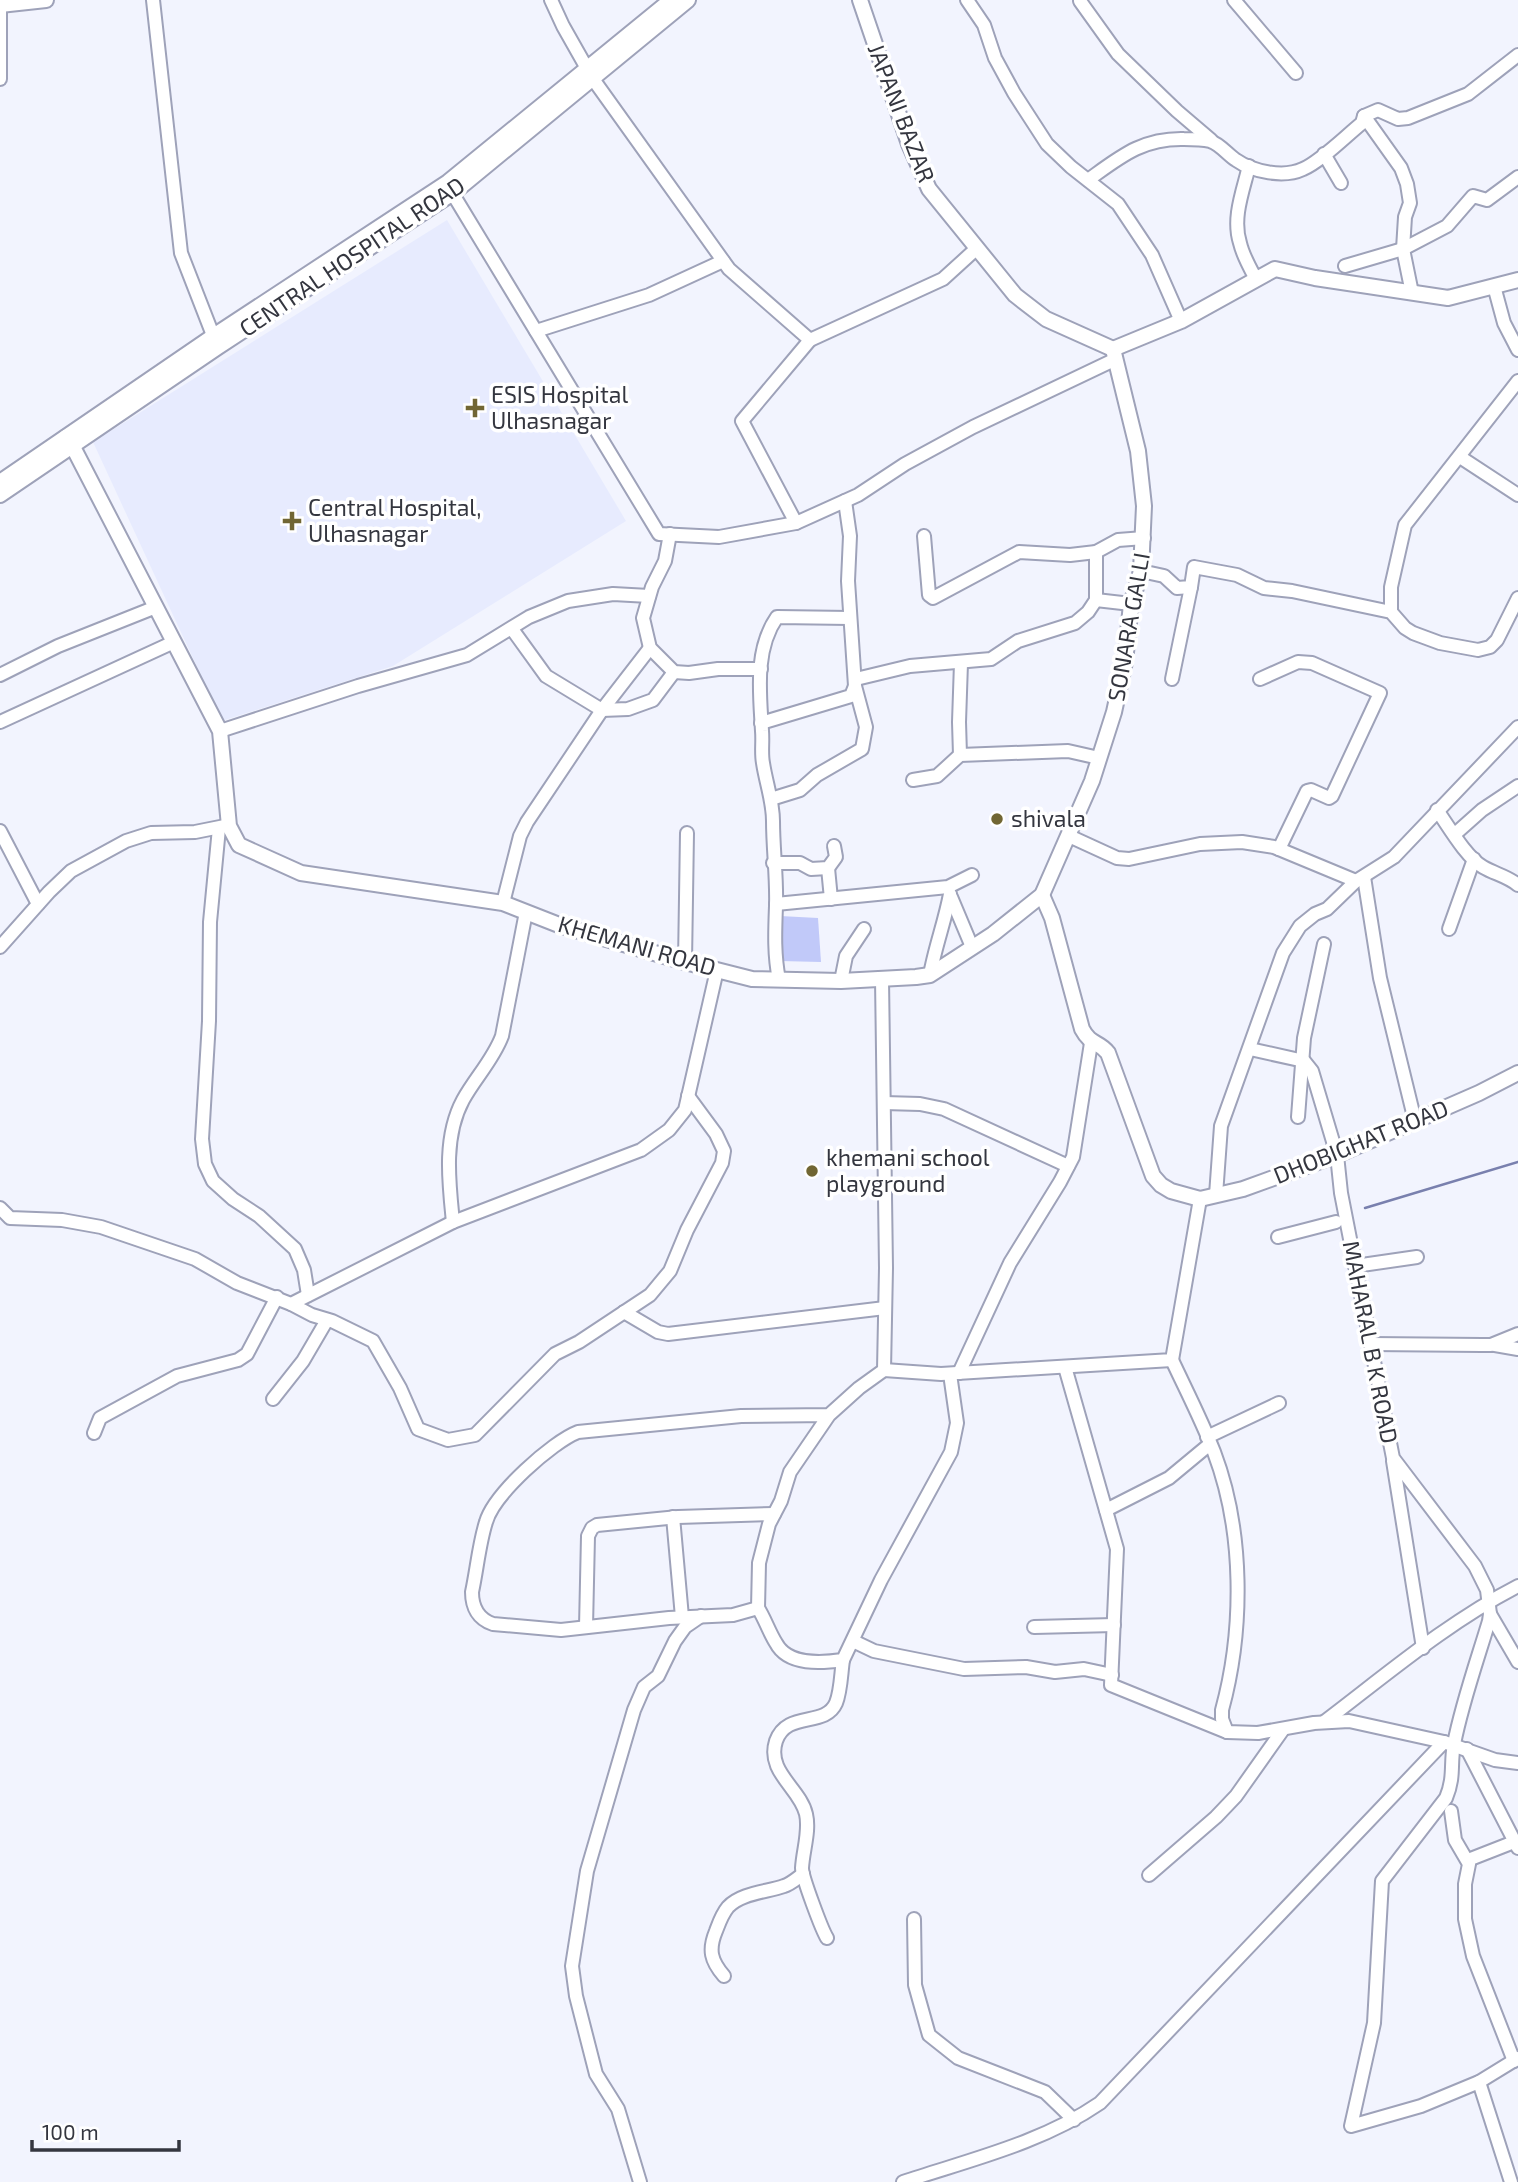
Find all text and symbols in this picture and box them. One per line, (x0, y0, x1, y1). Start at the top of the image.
street label: JAPANI BAZAR (863, 39, 941, 186)
street label: CENTRAL HOSPITAL ROAD (234, 170, 469, 342)
place label: ESIS Hospital Ulhasnagar (491, 380, 628, 434)
marker: ESIS Hospital Ulhasnagar (465, 398, 485, 418)
place label: Central Hospital, Ulhasnagar (308, 493, 481, 547)
marker: Central Hospital, Ulhasnagar (282, 511, 302, 531)
street label: SONARA GALLI (1101, 550, 1155, 703)
place label: shivala (1011, 804, 1086, 832)
marker: shivala (989, 811, 1005, 827)
street label: KHEMANI ROAD (555, 909, 719, 981)
street label: DHOBIGHAT ROAD (1269, 1093, 1452, 1189)
place label: khemani school playground (826, 1143, 990, 1197)
marker: khemani school playground (804, 1163, 820, 1179)
street label: MAHARAL B K ROAD (1338, 1238, 1404, 1446)
scale bar (32, 2108, 178, 2152)
text: 100 m (42, 2119, 99, 2144)

